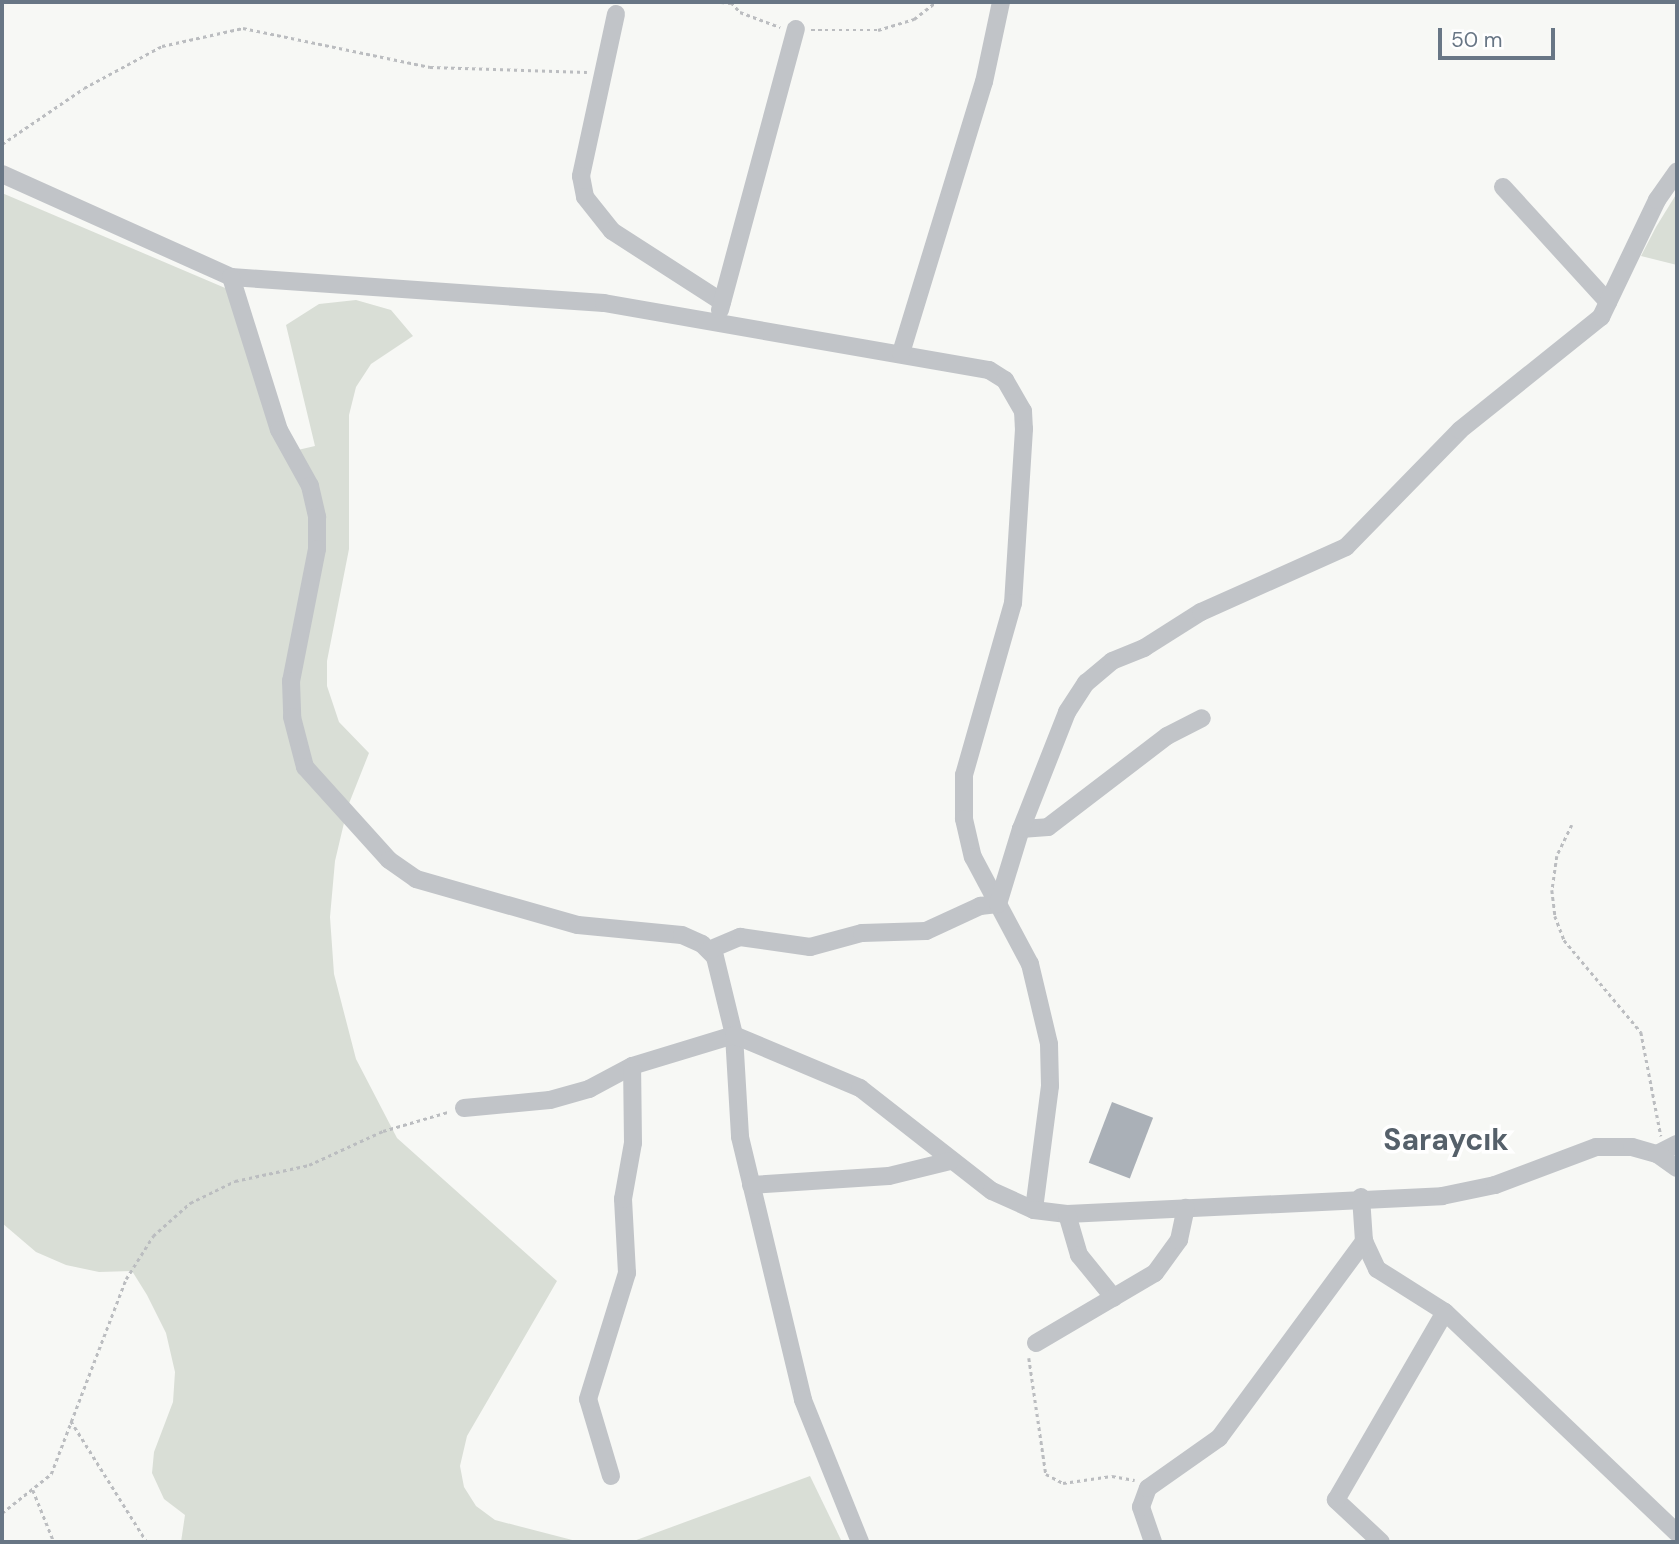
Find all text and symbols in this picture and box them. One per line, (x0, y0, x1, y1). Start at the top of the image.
scale bar (1441, 14, 1558, 58)
text: 50 m (1451, 26, 1502, 54)
district label: Saraycık (1383, 1122, 1509, 1158)

